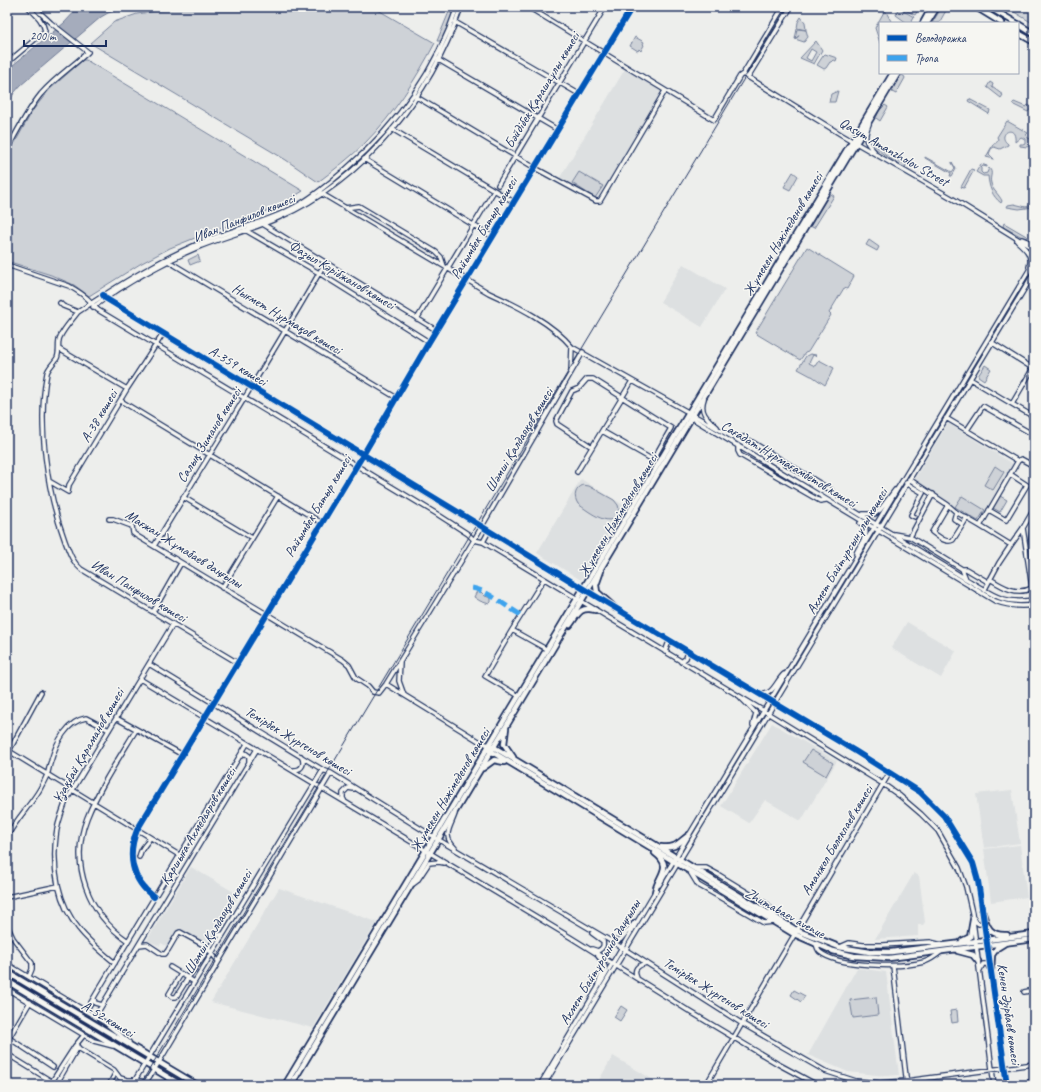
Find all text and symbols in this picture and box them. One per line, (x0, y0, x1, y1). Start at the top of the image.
scale bar (24, 22, 106, 48)
legend (879, 22, 1019, 74)
street label: Бәйдібек Қарашаұлы көшесі (501, 27, 585, 151)
text: 200 m (30, 28, 57, 44)
text: Велодорожка (915, 30, 967, 46)
text: Тропа (915, 50, 939, 66)
street label: Qasym Amanzholov Street (837, 114, 954, 191)
street label: Жұмекен Нәжімеденов көшесі (739, 167, 828, 299)
street label: Райымбек Батыр көшесі (447, 172, 522, 282)
street label: Иван Панфилов көшесі (191, 189, 300, 246)
street label: Фазыл Кәрібжанов көшесі (286, 237, 400, 315)
street label: Нығмет Нұрмақов көшесі (229, 280, 347, 360)
street label: А-359 көшесі (206, 342, 272, 391)
street label: Салық Зиманов көшесі (173, 382, 246, 486)
street label: Шәмші Қалдаяқов көшесі (481, 383, 558, 495)
street label: А-38 көшесі (77, 385, 122, 445)
street label: Сағадат Нұрмағамбетов көшесі (718, 417, 862, 512)
street label: Жұмекен Нәжімеденов көшесі (574, 448, 663, 580)
street label: Райымбек Батыр көшесі (281, 450, 356, 560)
street label: Ахмет Байтұрсынұлы көшесі (803, 483, 893, 617)
street label: Мағжан Жұмабаев даңғылы (122, 506, 247, 593)
street label: Иван Панфилов көшесі (88, 556, 192, 627)
street label: Ұзақбай Қараманов көшесі (48, 684, 129, 806)
street label: Темірбек Жүргенов көшесі (242, 703, 356, 781)
street label: Жұмекен Нәжімеденов көшесі (406, 723, 495, 855)
street label: Қаршыға Ахмедьяров көшесі (156, 762, 241, 888)
street label: Аманжол Бөлекпаев көшесі (797, 780, 878, 898)
street label: Шәмші Қалдаяқов көшесі (180, 865, 257, 977)
street label: Zhumabaev avenue (742, 884, 829, 943)
street label: Ахмет Байтұрсынов даңғылы (556, 895, 645, 1028)
street label: Темірбек Жүргенов көшесі (660, 954, 774, 1033)
street label: Кенен Әзірбаев көшесі (994, 963, 1025, 1068)
street label: А-52 көшесі (79, 997, 139, 1042)

